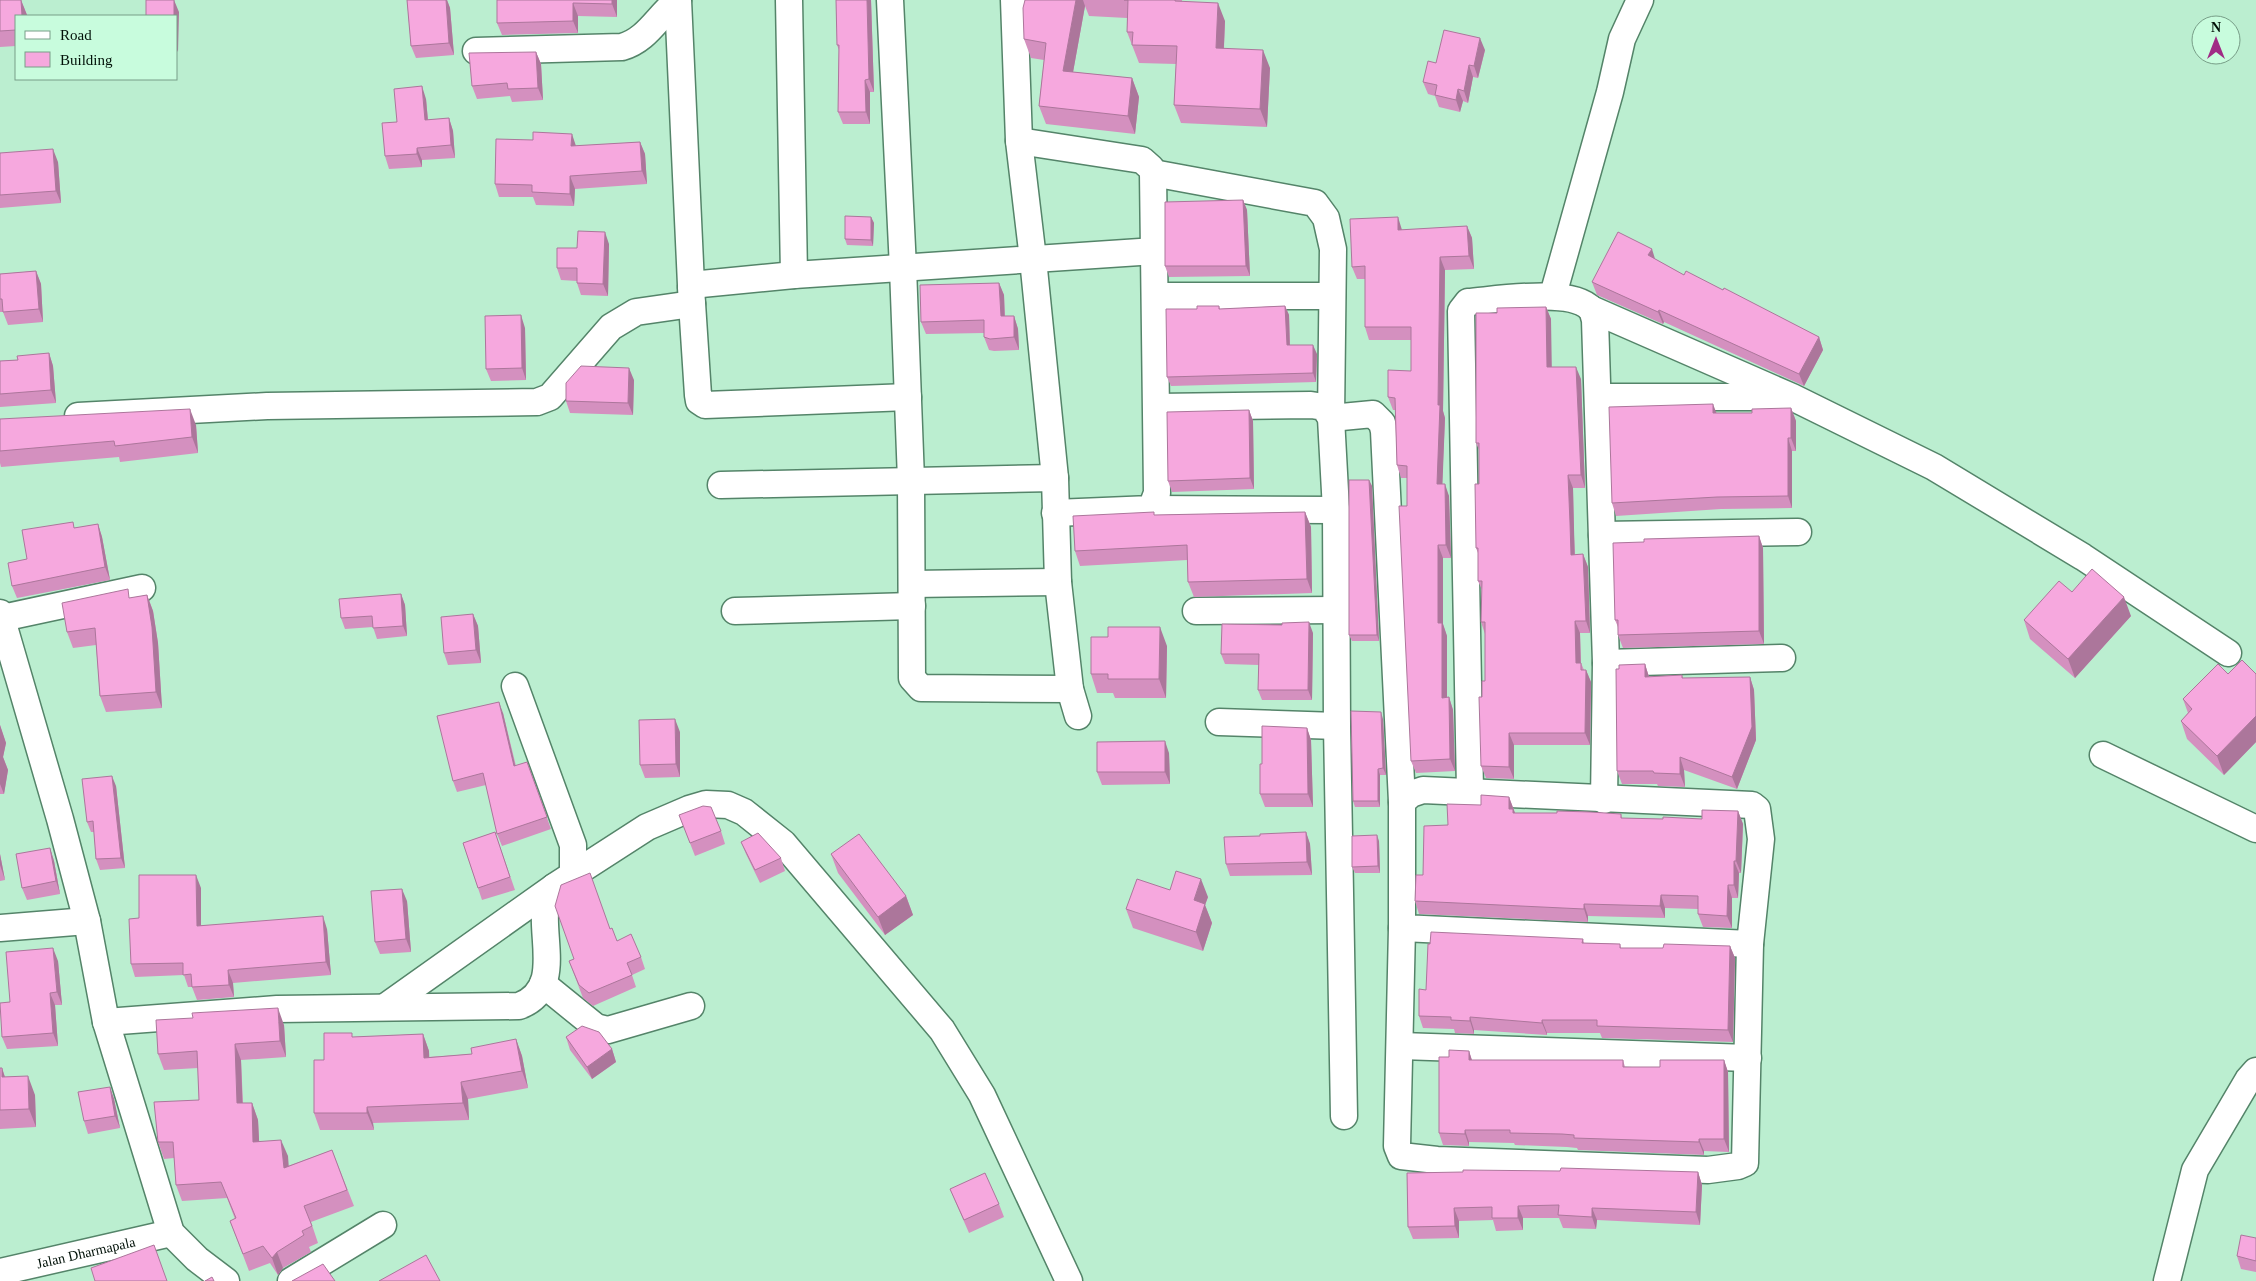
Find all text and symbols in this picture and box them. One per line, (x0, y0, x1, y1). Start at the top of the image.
legend (15, 15, 178, 80)
north arrow (2191, 15, 2241, 65)
text: N (2211, 20, 2221, 35)
text: Road (60, 27, 92, 43)
text: Building (60, 52, 113, 68)
street label: Jalan Dharmapala (35, 1234, 137, 1271)

